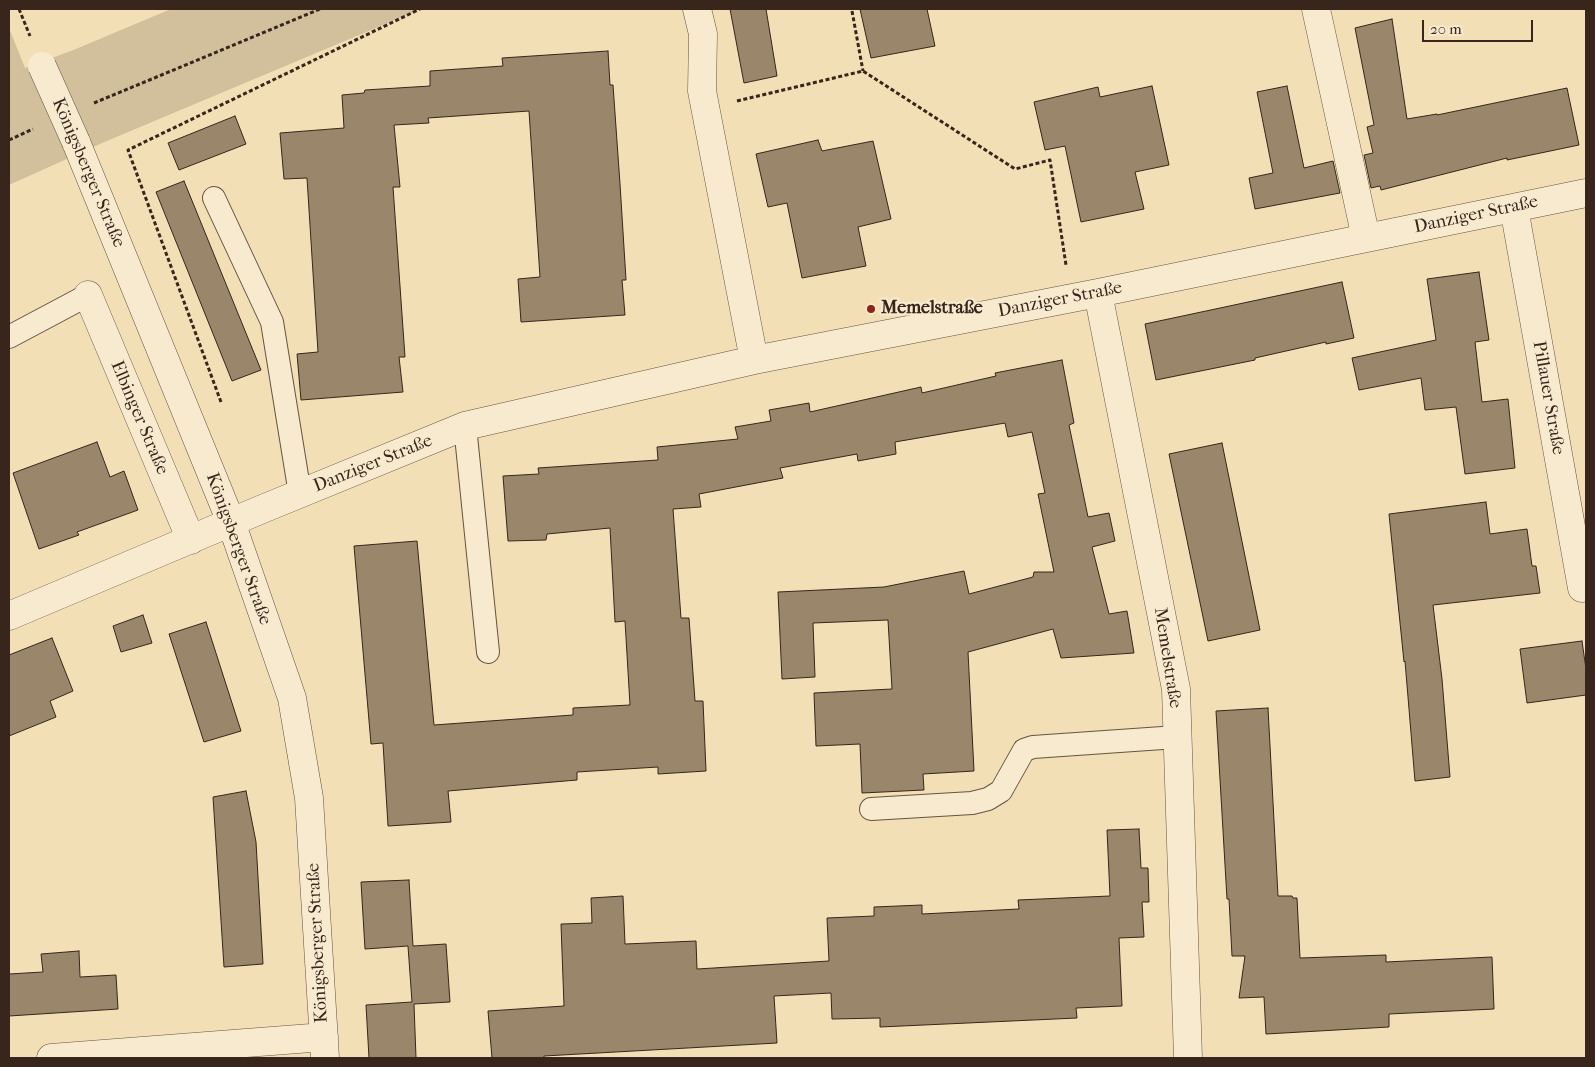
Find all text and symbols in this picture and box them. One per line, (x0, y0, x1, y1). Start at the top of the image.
scale bar (1425, 10, 1536, 42)
text: 20 m (1430, 20, 1462, 38)
street label: Königsberger Straße (47, 95, 129, 251)
street label: Danziger Straße (1412, 191, 1540, 239)
street label: Danziger Straße (996, 277, 1124, 323)
place label: Memelstraße (881, 298, 983, 320)
marker: Memelstraße (865, 303, 877, 315)
street label: Pillauer Straße (1527, 339, 1569, 457)
street label: Elbinger Straße (105, 358, 173, 478)
street label: Danziger Straße (310, 430, 436, 498)
street label: Königsberger Straße (200, 470, 276, 628)
street label: Memelstraße (1148, 606, 1186, 710)
street label: Königsberger Straße (303, 862, 333, 1024)

